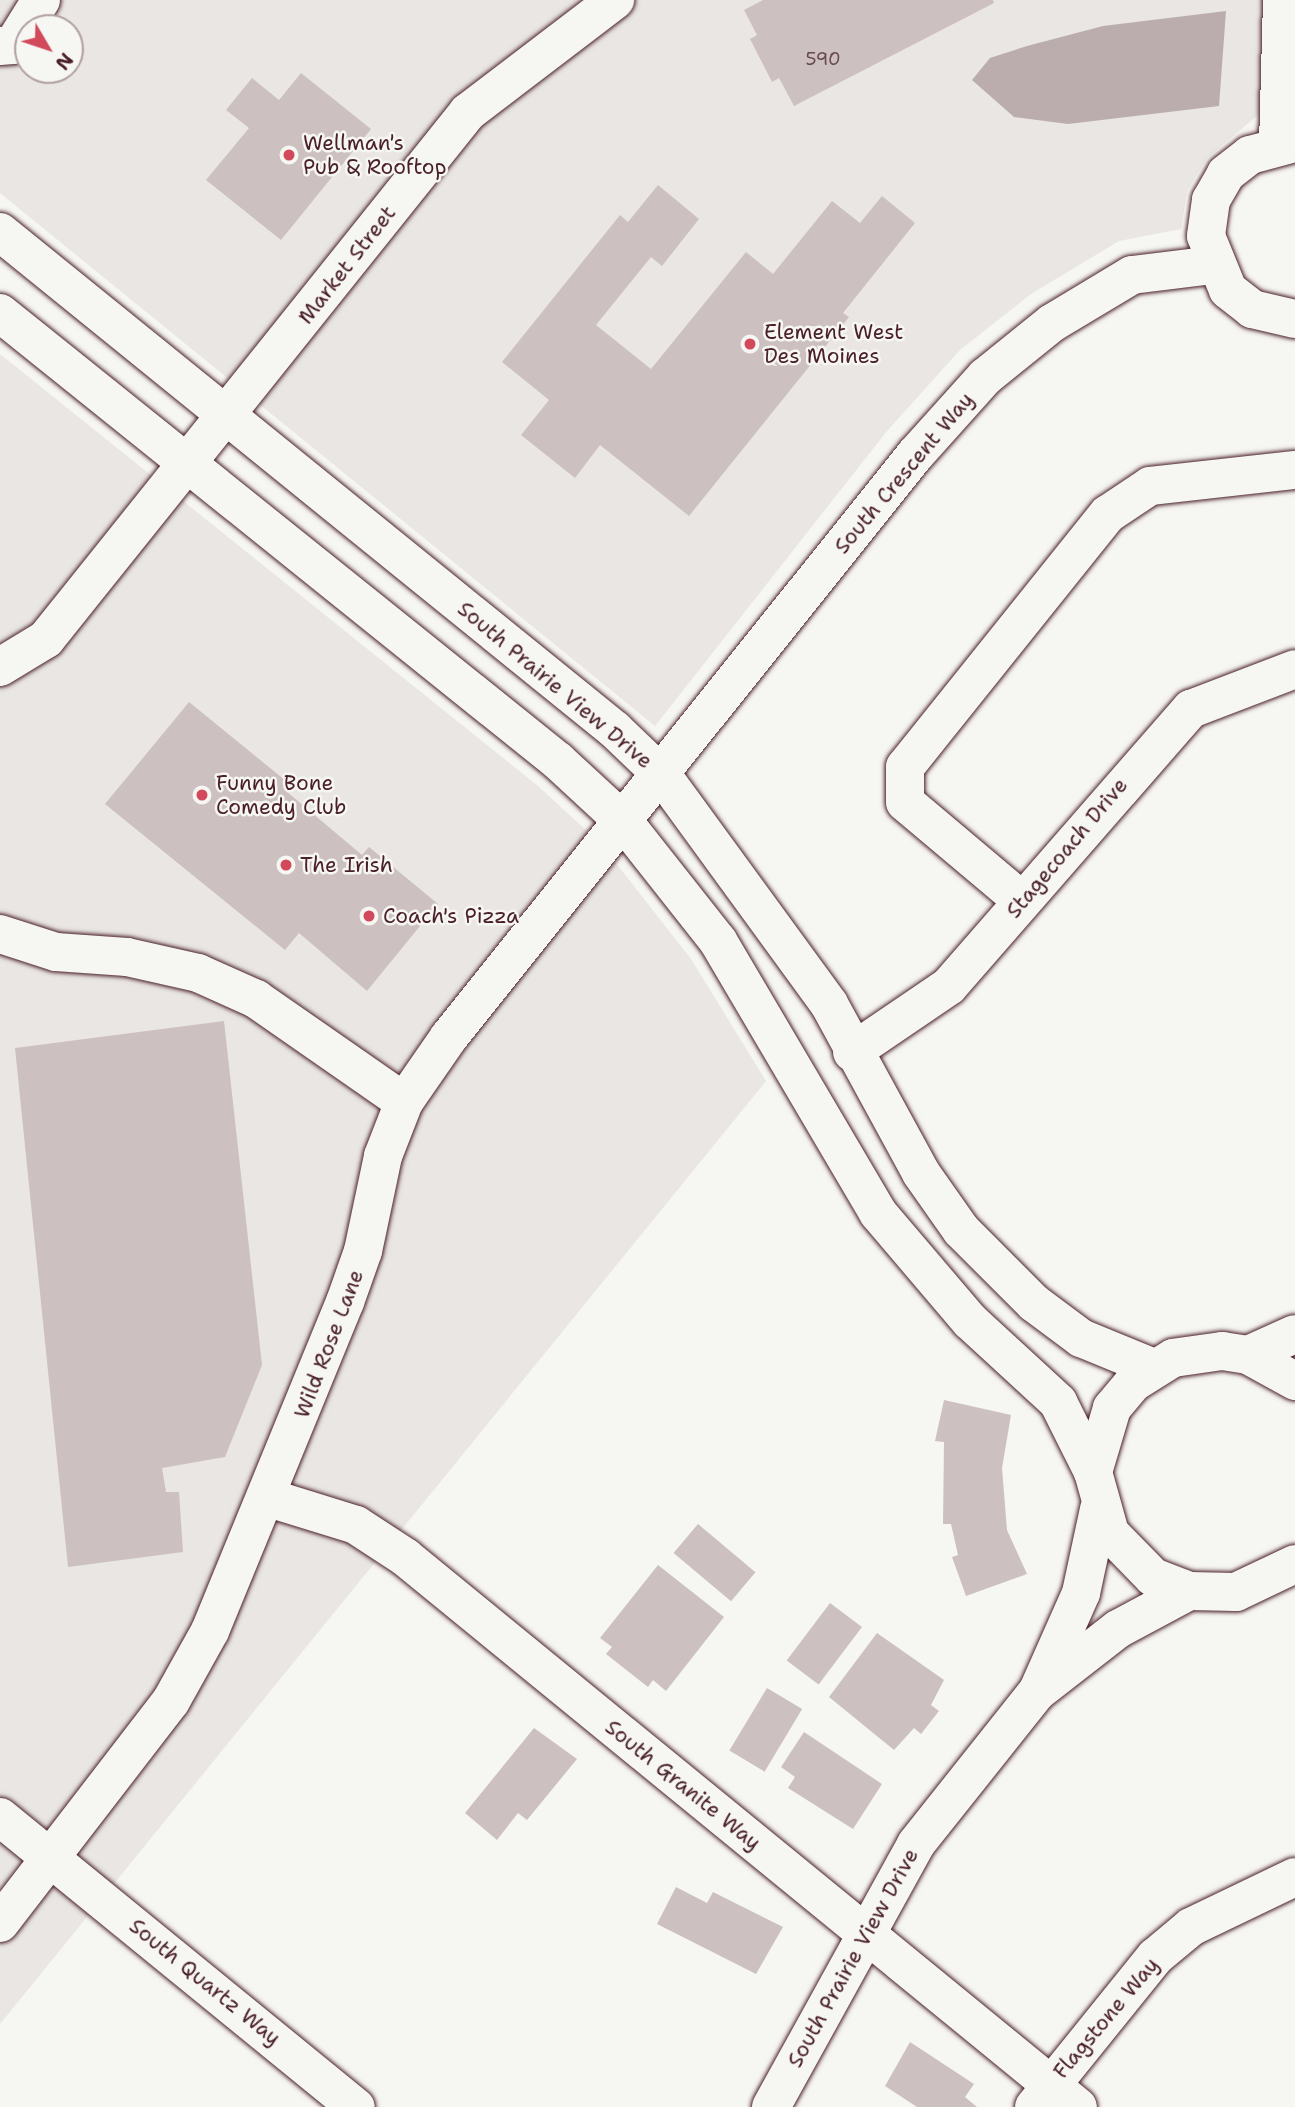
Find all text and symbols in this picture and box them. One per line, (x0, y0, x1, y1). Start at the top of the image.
north arrow (14, 14, 84, 84)
text: N (50, 48, 79, 75)
house number: 590 (805, 48, 841, 70)
place label: Wellman's Pub & Rooftop (303, 130, 446, 180)
marker: Wellman's Pub & Rooftop (281, 147, 297, 163)
street label: Market Street (293, 201, 401, 329)
place label: Element West Des Moines (764, 319, 903, 369)
marker: Element West Des Moines (742, 336, 758, 352)
street label: South Crescent Way (829, 387, 979, 559)
street label: South Prairie View Drive (453, 596, 657, 774)
place label: Funny Bone Comedy Club (216, 770, 346, 820)
street label: Stagecoach Drive (1001, 773, 1133, 923)
marker: Funny Bone Comedy Club (194, 787, 210, 803)
place label: The Irish (300, 852, 393, 878)
marker: The Irish (278, 857, 294, 873)
place label: Coach's Pizza (383, 903, 519, 929)
marker: Coach's Pizza (361, 908, 377, 924)
street label: Wild Rose Lane (289, 1266, 369, 1422)
street label: South Granite Way (600, 1715, 766, 1855)
street label: South Prairie View Drive (782, 1844, 924, 2072)
street label: South Quartz Way (124, 1913, 286, 2051)
street label: Flagstone Way (1048, 1952, 1164, 2084)

